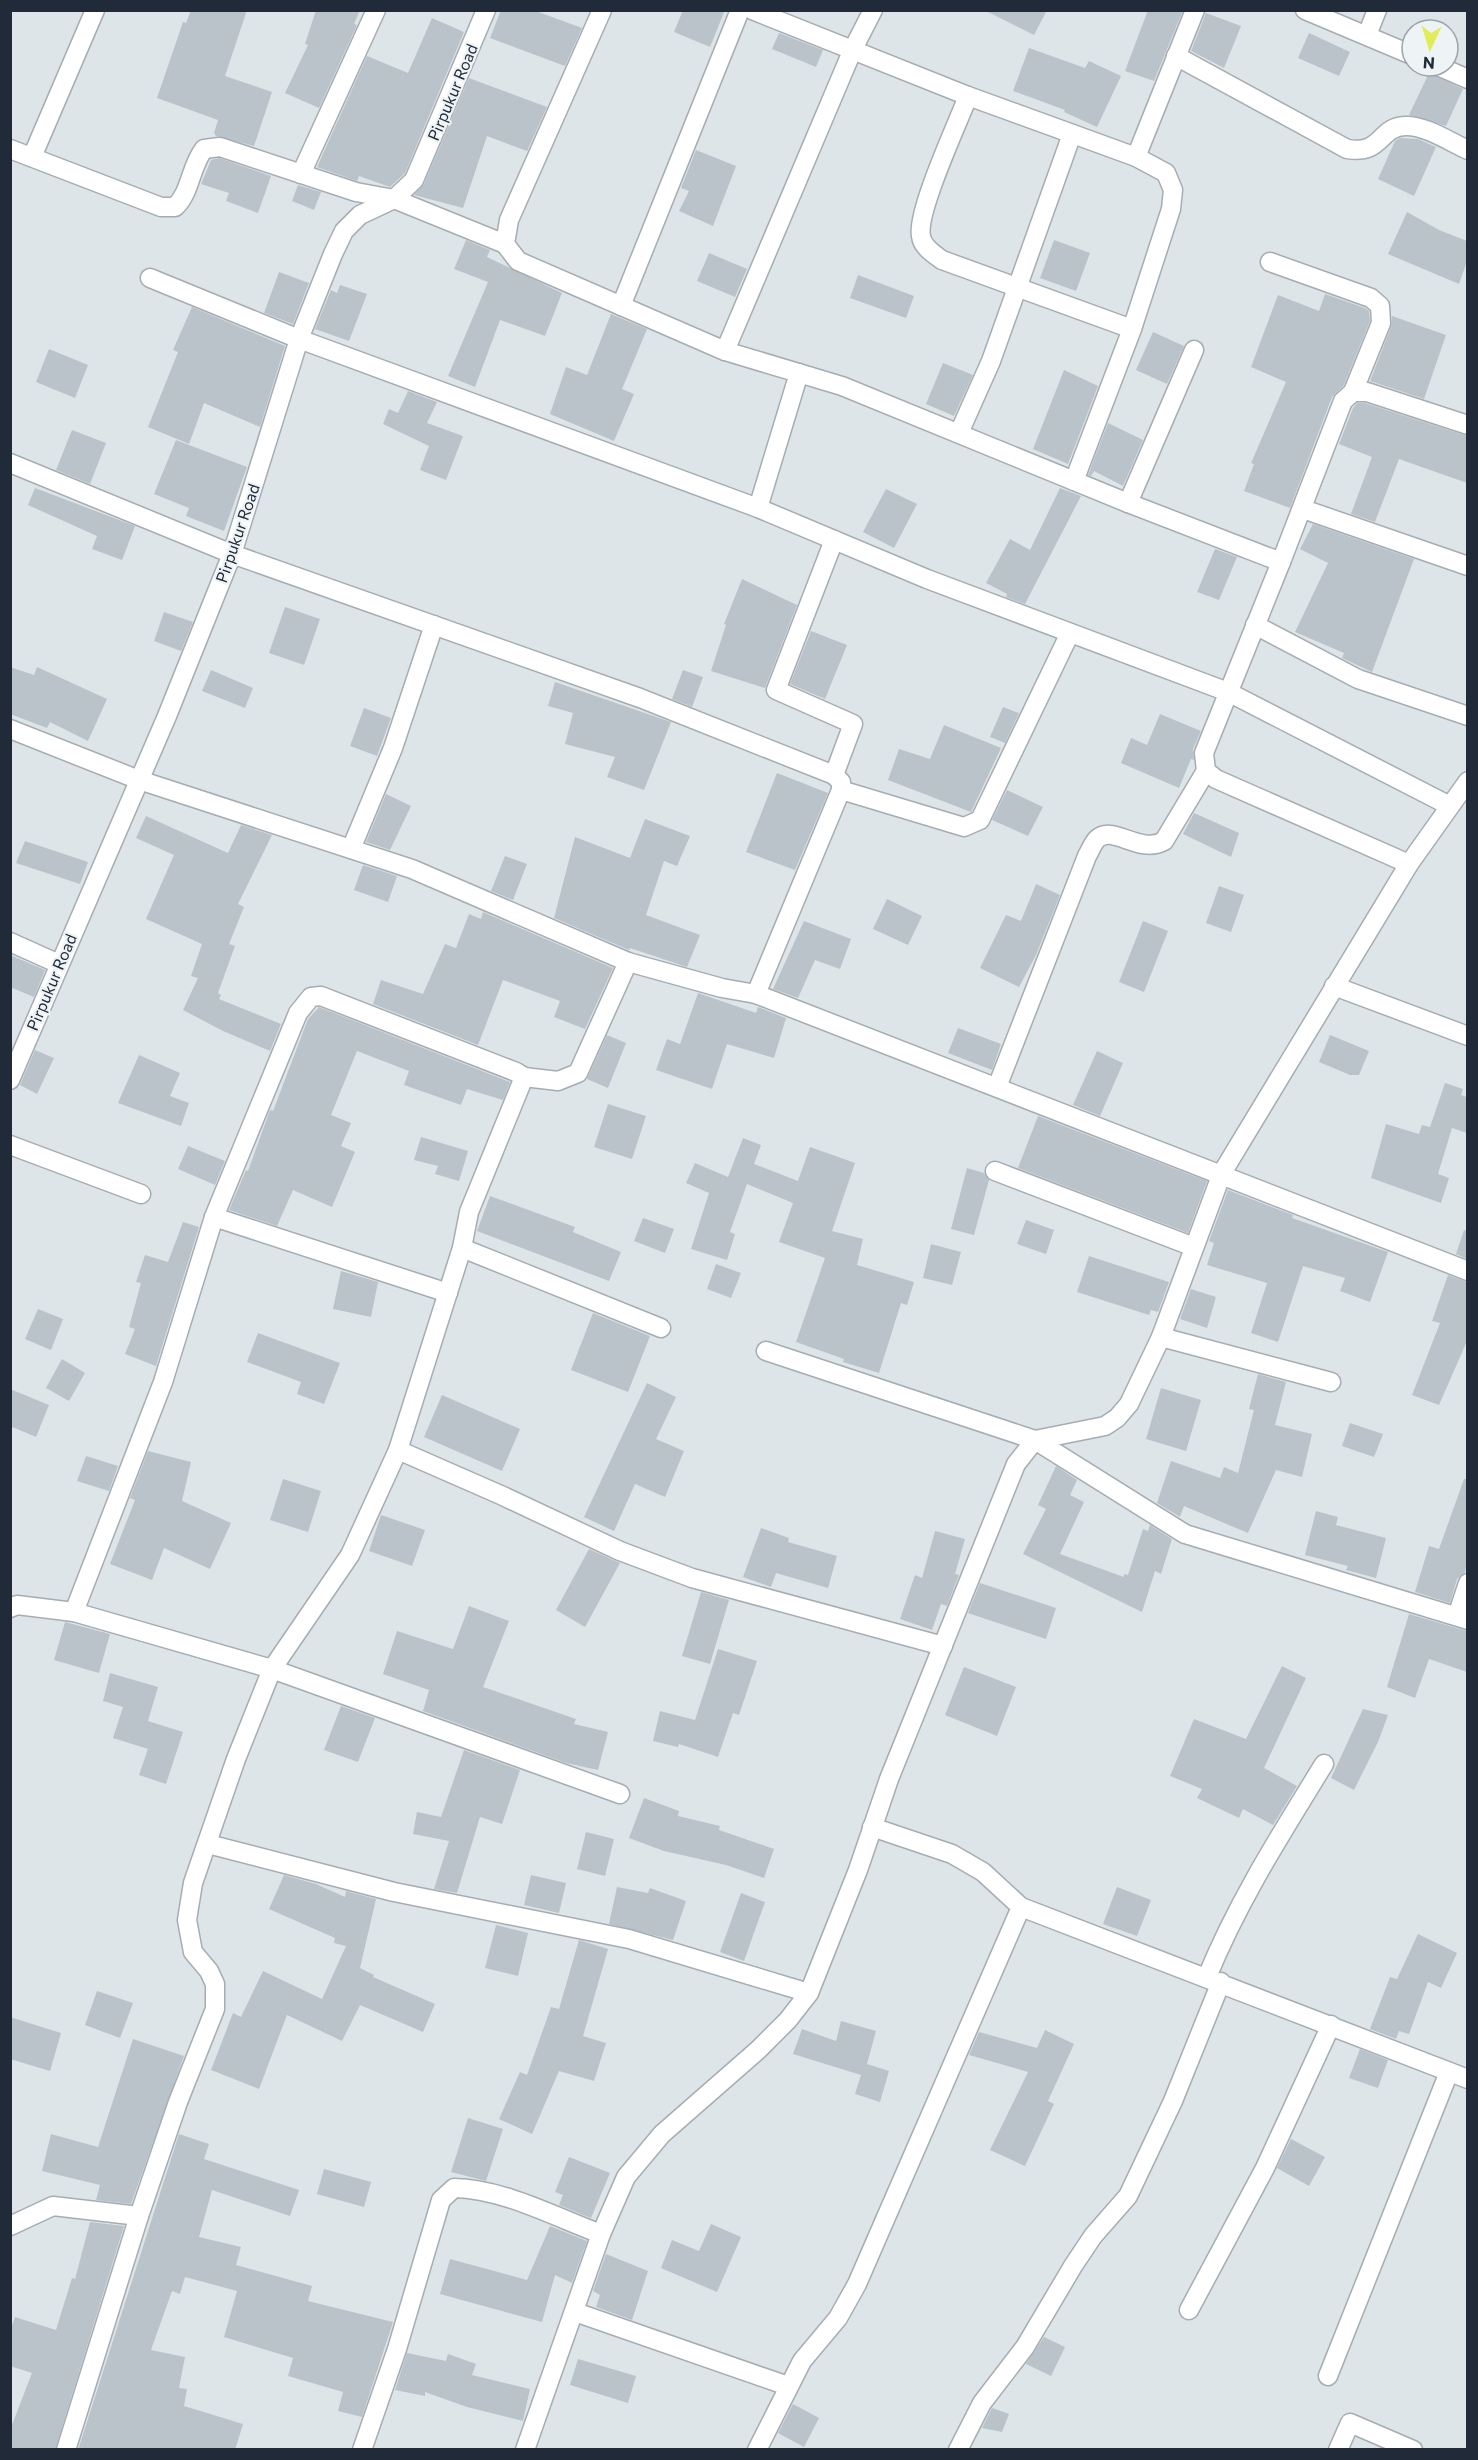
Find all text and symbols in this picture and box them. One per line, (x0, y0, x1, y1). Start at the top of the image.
north arrow (1400, 18, 1460, 78)
street label: Pirpukur Road (423, 41, 481, 143)
text: N (1422, 54, 1436, 73)
street label: Pirpukur Road (211, 481, 263, 585)
street label: Pirpukur Road (22, 931, 80, 1033)

